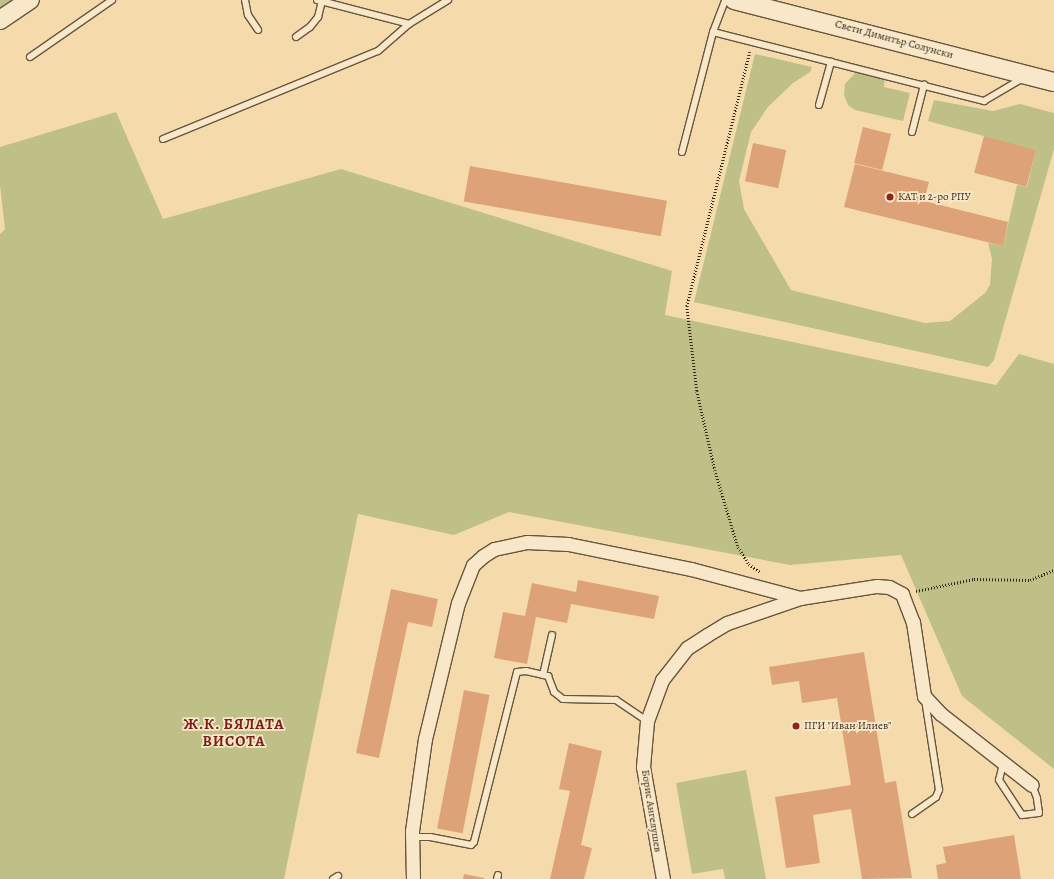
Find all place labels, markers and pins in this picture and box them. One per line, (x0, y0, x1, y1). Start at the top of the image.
place label: КАТ и 2-ро РПУ (898, 190, 971, 204)
marker: КАТ и 2-ро РПУ (885, 192, 895, 202)
place label: ПГИ "Иван Илиев" (804, 719, 892, 733)
marker: ПГИ "Иван Илиев" (791, 721, 801, 731)

